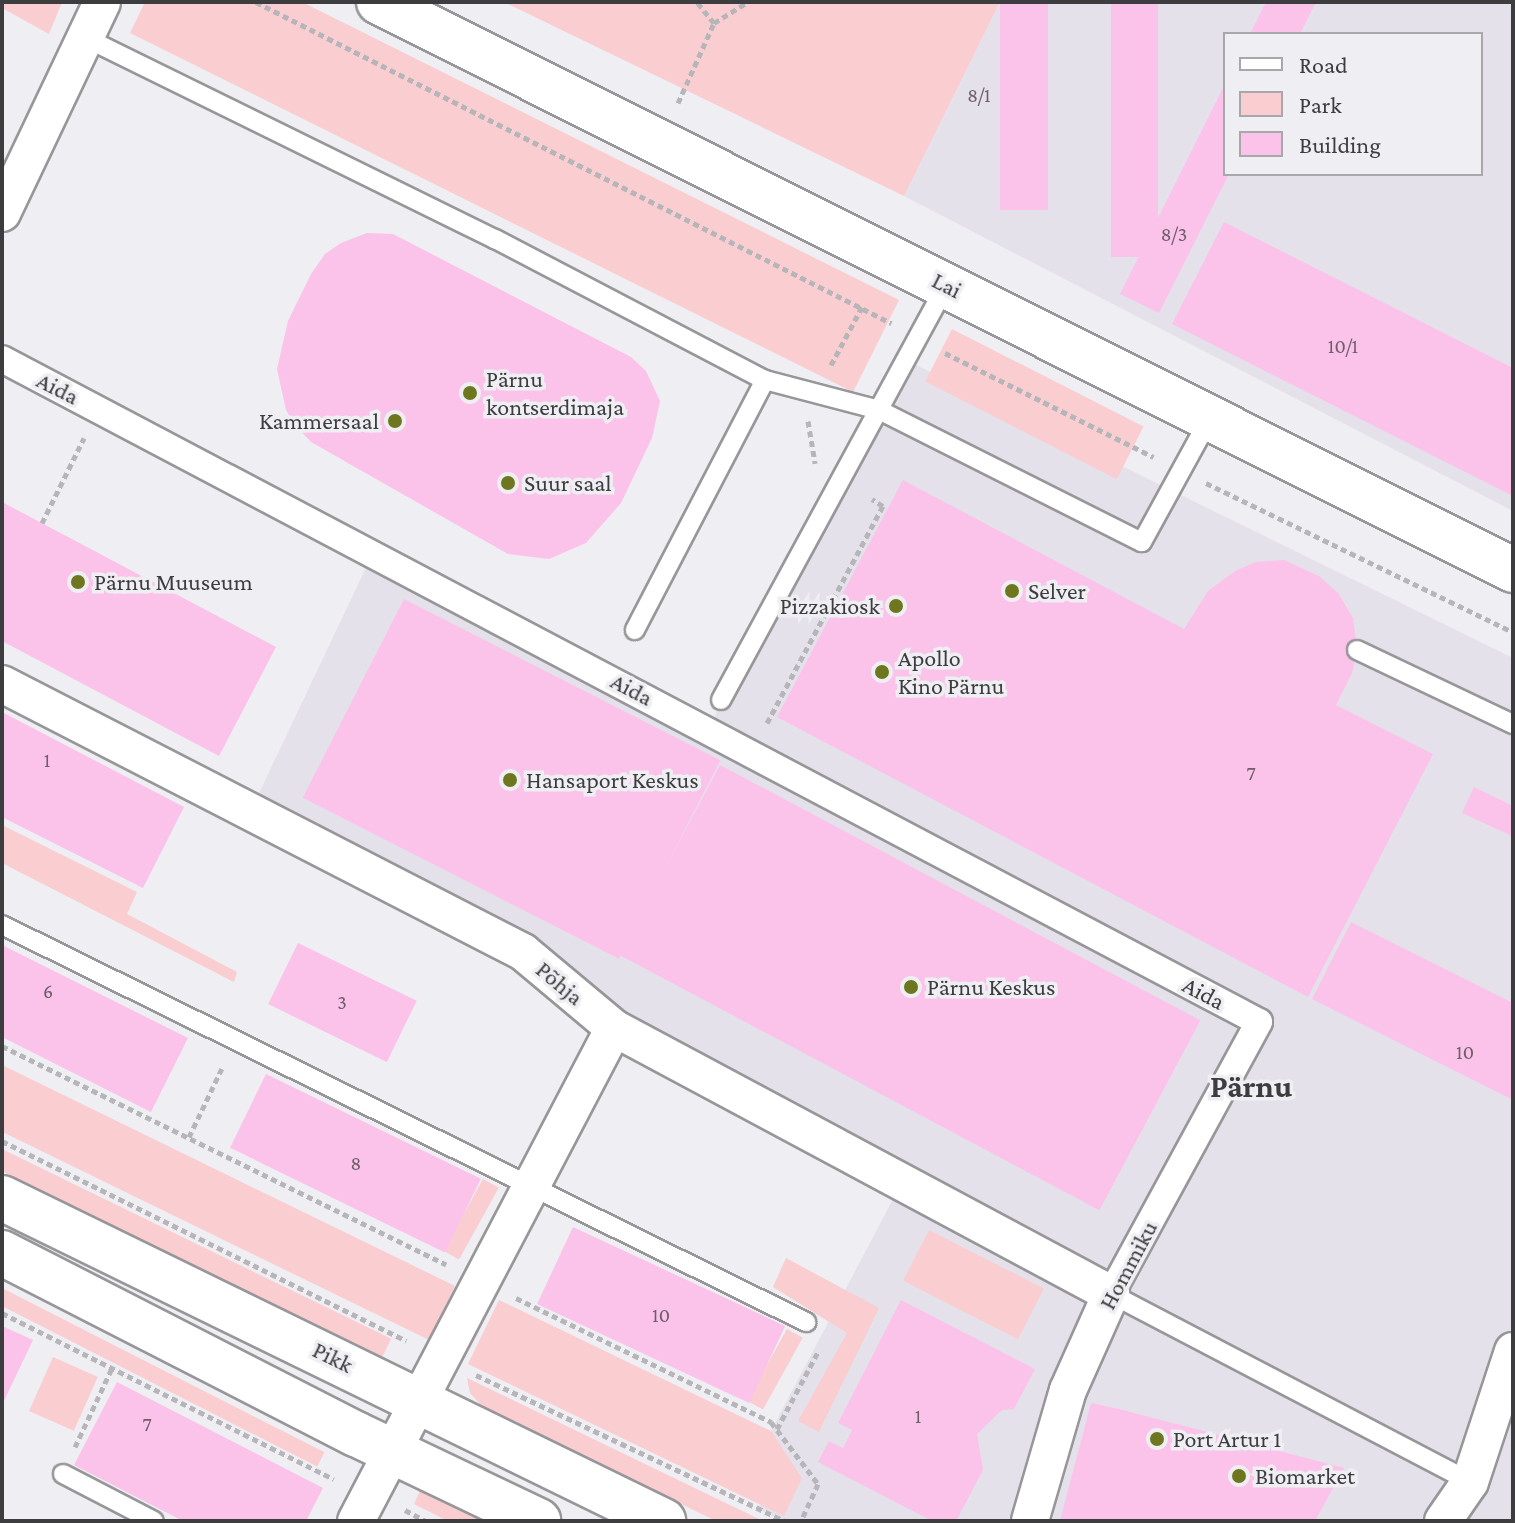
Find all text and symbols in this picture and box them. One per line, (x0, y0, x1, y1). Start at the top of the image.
legend (1223, 32, 1483, 176)
text: Road (1299, 51, 1348, 78)
house number: 8/1 (967, 83, 991, 107)
text: Park (1299, 91, 1342, 118)
text: Building (1299, 131, 1381, 158)
house number: 8/3 (1161, 222, 1187, 246)
street label: Lai (927, 266, 967, 304)
house number: 10/1 (1328, 334, 1358, 358)
street label: Aida (32, 365, 84, 411)
place label: Pärnu kontserdimaja (486, 365, 624, 421)
marker: Pärnu kontserdimaja (461, 384, 479, 402)
place label: Kammersaal (259, 407, 379, 435)
marker: Kammersaal (386, 412, 404, 430)
place label: Suur saal (524, 469, 612, 497)
marker: Suur saal (499, 474, 517, 492)
place label: Pärnu Muuseum (94, 568, 253, 596)
marker: Pärnu Muuseum (69, 573, 87, 591)
place label: Selver (1028, 577, 1086, 605)
marker: Selver (1003, 582, 1021, 600)
place label: Pizzakiosk (780, 592, 880, 620)
marker: Pizzakiosk (887, 597, 905, 615)
place label: Apollo Kino Pärnu (898, 644, 1004, 700)
marker: Apollo Kino Pärnu (873, 663, 891, 681)
street label: Aida (606, 666, 658, 712)
house number: 1 (44, 748, 50, 772)
house number: 7 (1246, 761, 1256, 785)
place label: Hansaport Keskus (526, 766, 699, 794)
marker: Hansaport Keskus (501, 771, 519, 789)
street label: Põhja (530, 955, 590, 1011)
street label: Aida (1178, 970, 1230, 1016)
place label: Pärnu Keskus (927, 973, 1055, 1001)
marker: Pärnu Keskus (902, 978, 920, 996)
house number: 6 (43, 979, 53, 1003)
house number: 3 (337, 990, 347, 1014)
house number: 10 (1456, 1040, 1474, 1064)
district label: Pärnu (1210, 1067, 1292, 1105)
house number: 8 (351, 1151, 361, 1175)
street label: Hommiku (1093, 1216, 1163, 1314)
house number: 10 (652, 1303, 670, 1327)
street label: Pikk (308, 1335, 358, 1379)
house number: 1 (915, 1404, 921, 1428)
house number: 7 (142, 1412, 152, 1436)
place label: Port Artur 1 (1173, 1425, 1281, 1453)
marker: Port Artur 1 (1148, 1430, 1166, 1448)
place label: Biomarket (1255, 1462, 1355, 1490)
marker: Biomarket (1230, 1467, 1248, 1485)

